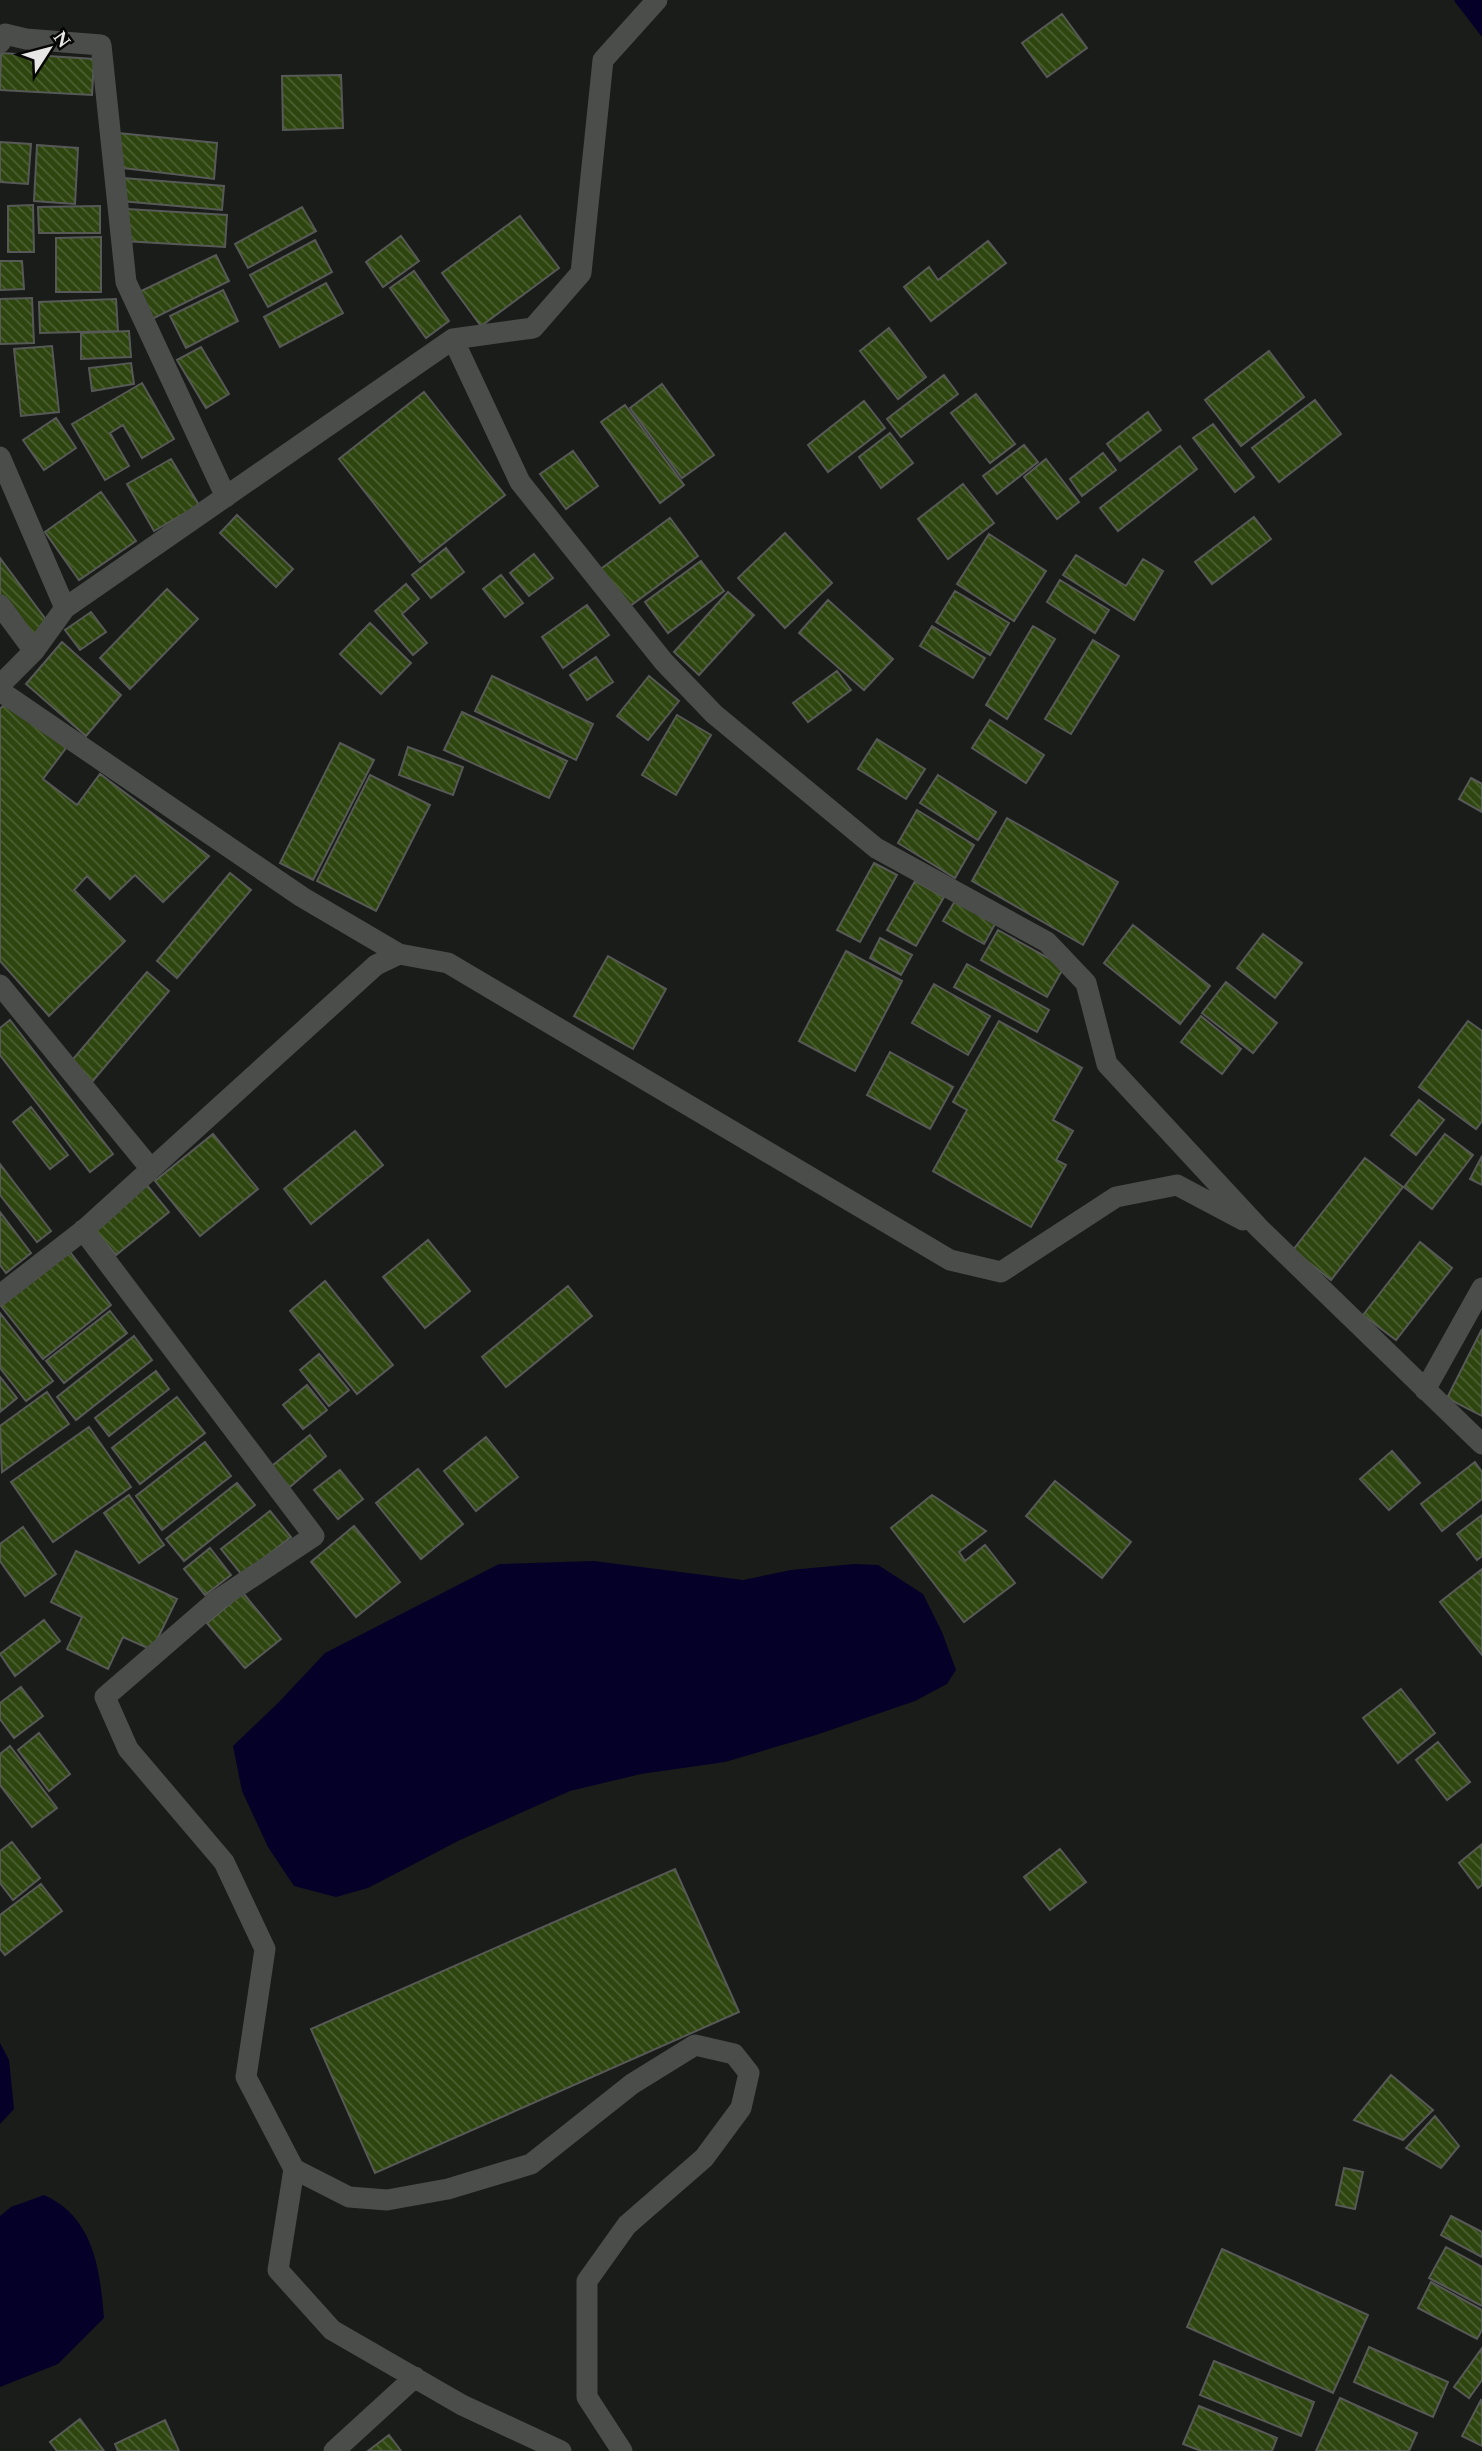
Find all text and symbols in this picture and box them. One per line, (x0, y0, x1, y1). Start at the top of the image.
north arrow (14, 14, 84, 84)
text: N (45, 25, 78, 55)

